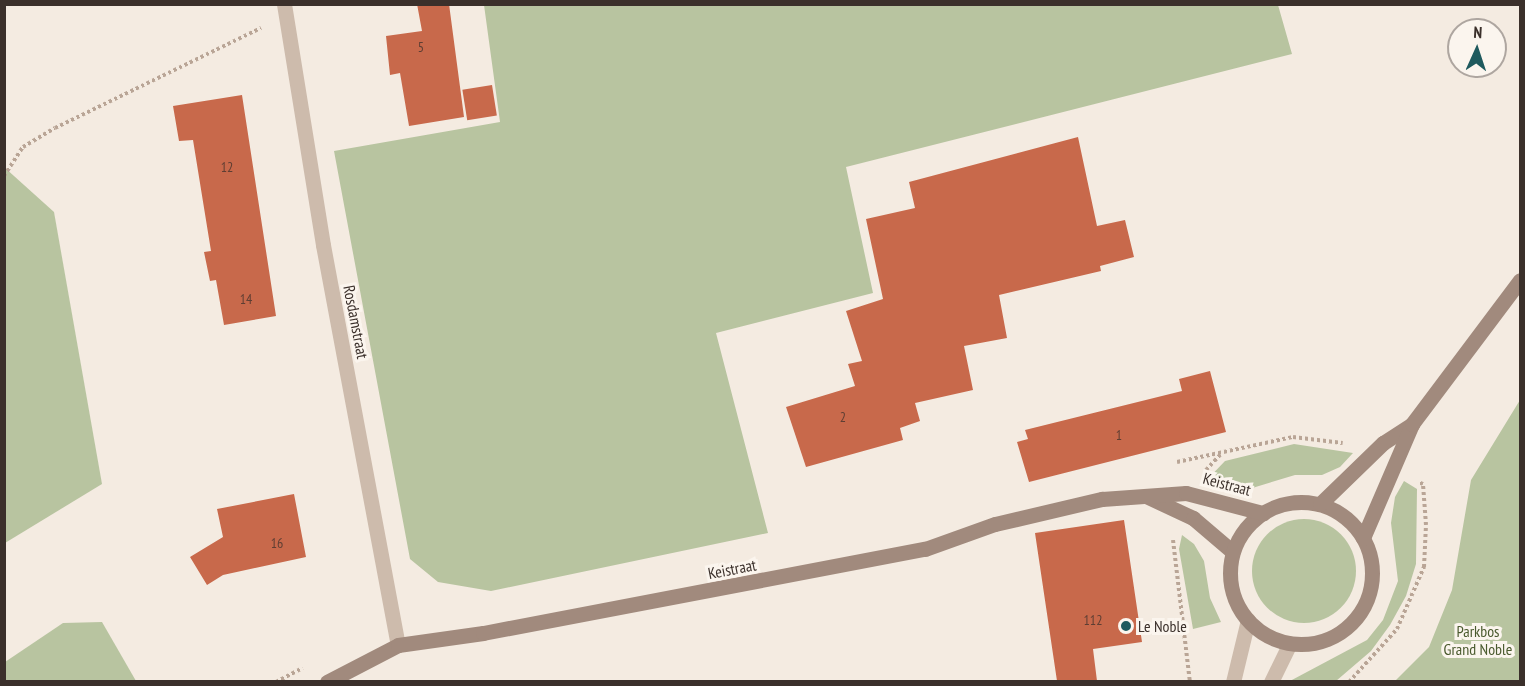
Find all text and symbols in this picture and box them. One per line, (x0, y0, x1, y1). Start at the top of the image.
north arrow (1447, 18, 1507, 78)
text: N (1473, 22, 1483, 42)
house number: 5 (418, 39, 424, 55)
house number: 12 (221, 159, 233, 175)
street label: Rosdamstraat (339, 284, 373, 360)
house number: 14 (240, 291, 252, 307)
house number: 2 (840, 409, 846, 425)
house number: 1 (1116, 427, 1122, 443)
street label: Keistraat (1201, 468, 1253, 500)
house number: 16 (271, 535, 283, 551)
street label: Keistraat (706, 555, 758, 583)
house number: 112 (1084, 612, 1102, 628)
place label: Le Noble (1138, 616, 1187, 636)
marker: Le Noble (1119, 619, 1133, 633)
park label: Parkbos Grand Noble (1444, 621, 1512, 659)

